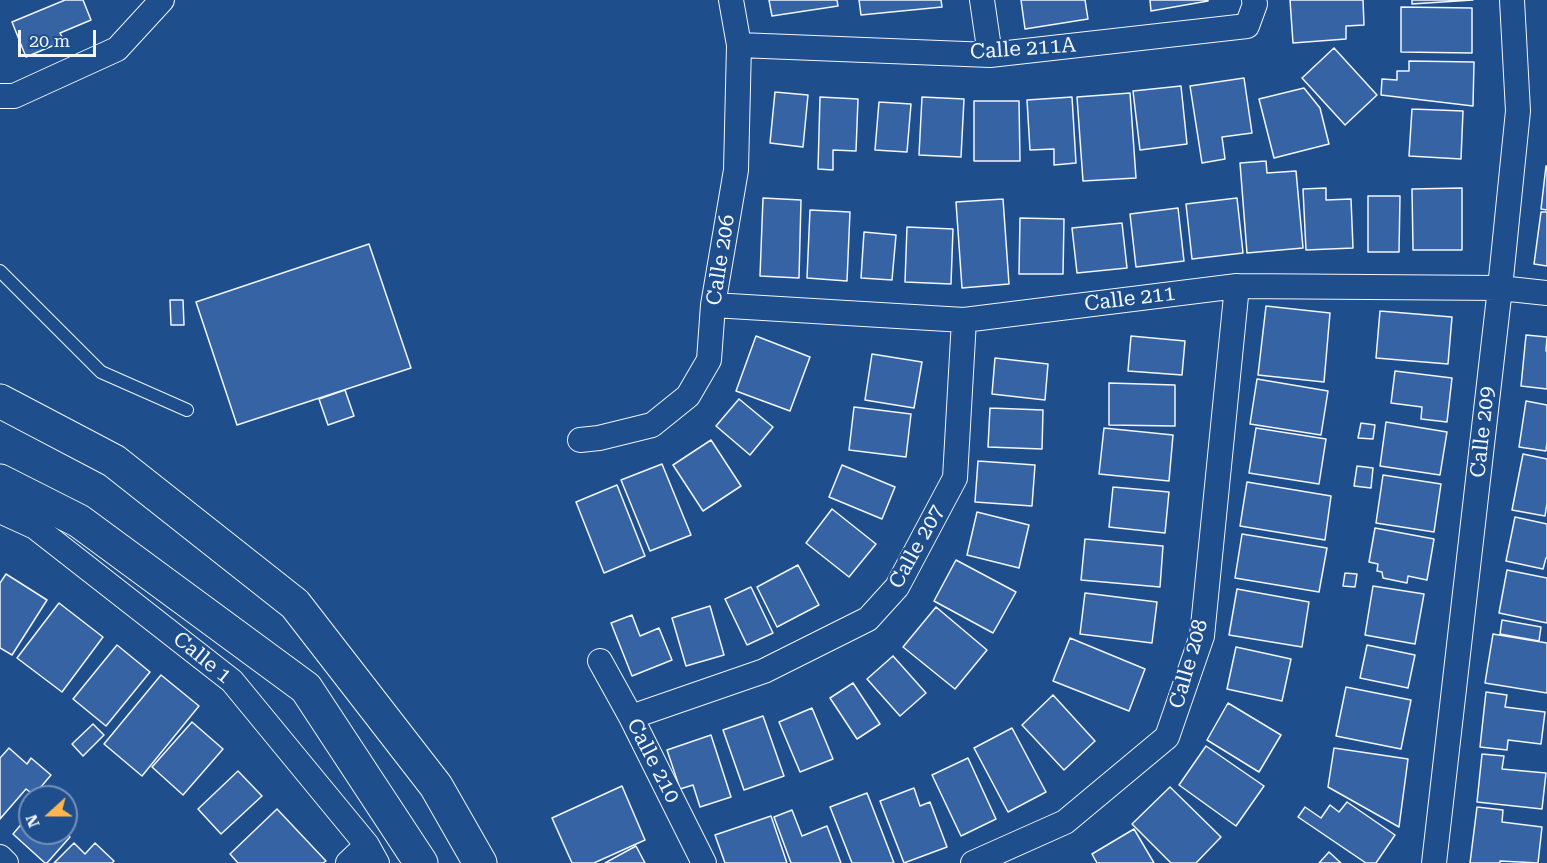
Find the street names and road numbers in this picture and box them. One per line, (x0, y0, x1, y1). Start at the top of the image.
street label: Calle 211A (969, 33, 1077, 65)
street label: Calle 206 (701, 213, 741, 307)
street label: Calle 211 (1083, 281, 1177, 317)
street label: Calle 209 (1466, 385, 1500, 479)
street label: Calle 207 (884, 501, 950, 593)
street label: Calle 208 (1164, 617, 1214, 711)
street label: Calle 1 (168, 627, 236, 689)
street label: Calle 210 (621, 714, 685, 808)

